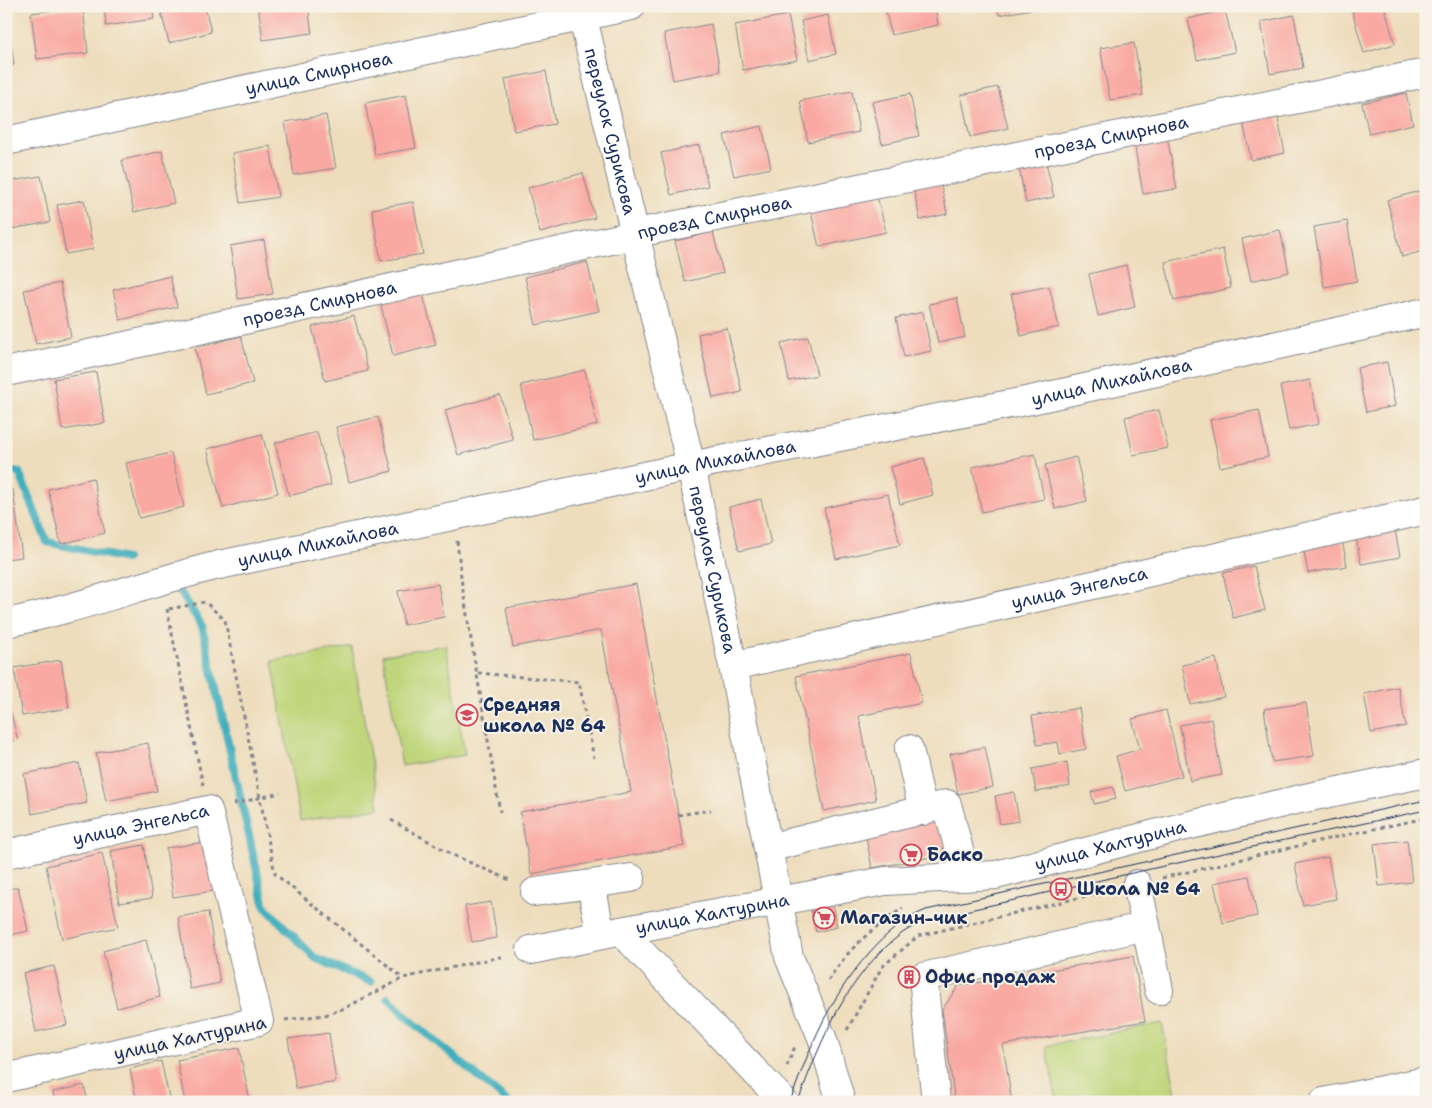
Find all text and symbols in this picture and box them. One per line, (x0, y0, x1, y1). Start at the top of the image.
street label: улица Смирнова (243, 46, 394, 101)
street label: переулок Сурикова (579, 46, 642, 217)
street label: проезд Смирнова (1032, 110, 1190, 164)
street label: проезд Смирнова (634, 190, 793, 245)
street label: проезд Смирнова (241, 275, 399, 332)
street label: улица Михайлова (1029, 353, 1194, 412)
street label: улица Михайлова (633, 434, 798, 490)
street label: переулок Сурикова (683, 483, 742, 656)
street label: улица Михайлова (236, 516, 401, 573)
street label: улица Энгельса (1009, 561, 1150, 615)
place label: Средняя школа № 64 (483, 693, 606, 738)
school or university icon: Средняя школа № 64 (455, 703, 479, 727)
street label: улица Энгельса (70, 798, 211, 851)
street label: улица Халтурина (1032, 814, 1189, 877)
supermarket icon: Баско (899, 843, 923, 867)
place label: Баско (927, 843, 983, 867)
bus stop icon: Школа № 64 (1049, 877, 1073, 901)
place label: Школа № 64 (1077, 877, 1201, 901)
street label: улица Халтурина (634, 887, 791, 940)
supermarket icon: Магазин-чик (812, 906, 836, 930)
place label: Магазин-чик (840, 906, 968, 930)
building icon: Офис продаж (897, 965, 921, 989)
place label: Офис продаж (925, 965, 1056, 989)
street label: улица Халтурина (112, 1010, 268, 1066)

